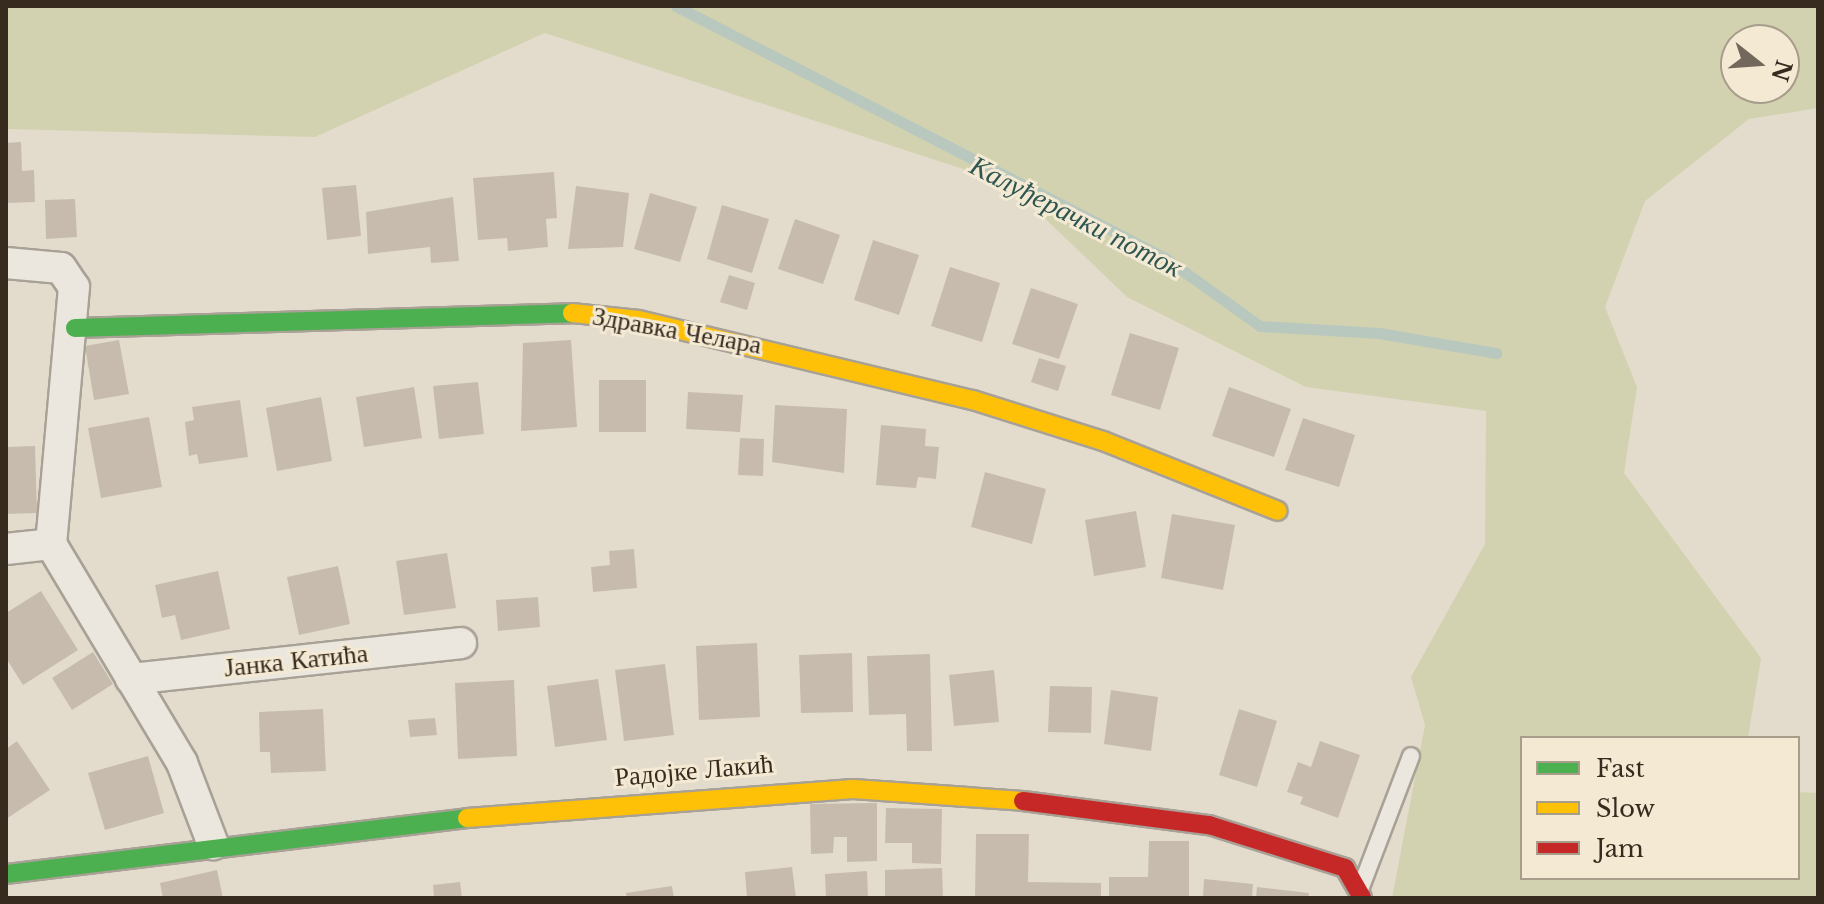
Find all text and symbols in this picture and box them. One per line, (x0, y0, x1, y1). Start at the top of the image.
north arrow (1720, 24, 1800, 104)
text: N (1766, 57, 1797, 84)
water label: Калуђерачки поток (964, 149, 1188, 285)
street label: Здравка Челара (590, 301, 764, 361)
street label: Јанка Катића (223, 638, 369, 684)
legend (1520, 736, 1800, 880)
street label: Радојке Лакић (613, 749, 775, 793)
text: Fast (1596, 754, 1644, 783)
text: Slow (1596, 794, 1655, 823)
text: Jam (1596, 834, 1644, 863)

